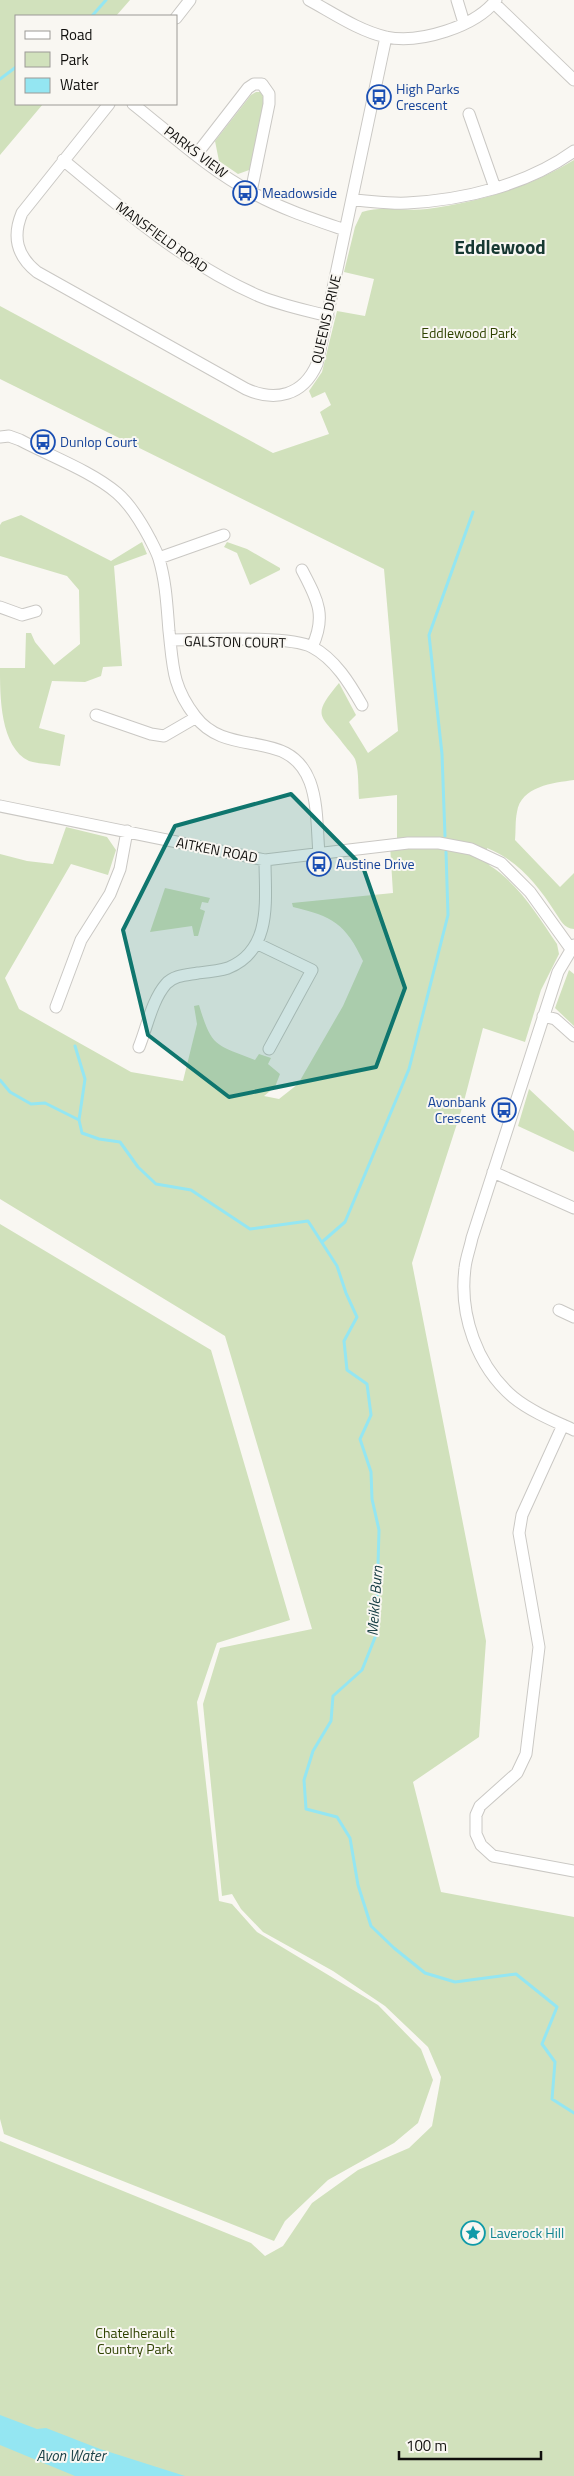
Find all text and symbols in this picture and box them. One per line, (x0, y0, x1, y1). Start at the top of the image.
legend (15, 15, 178, 105)
text: Road (60, 23, 92, 46)
text: Park (60, 48, 89, 71)
text: Water (60, 73, 99, 96)
place label: High Parks Crescent (396, 78, 460, 115)
bus stop icon: High Parks Crescent (366, 84, 392, 110)
street label: PARKS VIEW (160, 121, 233, 183)
bus stop icon: Meadowside (232, 180, 258, 206)
place label: Meadowside (262, 182, 337, 203)
street label: MANSFIELD ROAD (112, 196, 213, 277)
district label: Eddlewood (454, 232, 546, 261)
street label: QUEENS DRIVE (305, 272, 346, 366)
park label: Eddlewood Park (421, 322, 517, 343)
bus stop icon: Dunlop Court (30, 429, 56, 455)
place label: Dunlop Court (60, 431, 137, 452)
street label: GALSTON COURT (184, 630, 287, 653)
street label: AITKEN ROAD (175, 831, 260, 868)
bus stop icon: Austine Drive (306, 851, 332, 877)
place label: Austine Drive (336, 853, 415, 874)
place label: Avonbank Crescent (428, 1091, 486, 1128)
bus stop icon: Avonbank Crescent (491, 1097, 517, 1123)
water label: Meikle Burn (361, 1565, 388, 1637)
place icon: Laverock Hill (460, 2220, 486, 2246)
place label: Laverock Hill (490, 2222, 564, 2243)
park label: Chatelherault Country Park (95, 2322, 175, 2359)
scale bar (399, 2428, 542, 2460)
text: 100 m (406, 2434, 447, 2457)
water label: Avon Water (37, 2444, 108, 2467)

